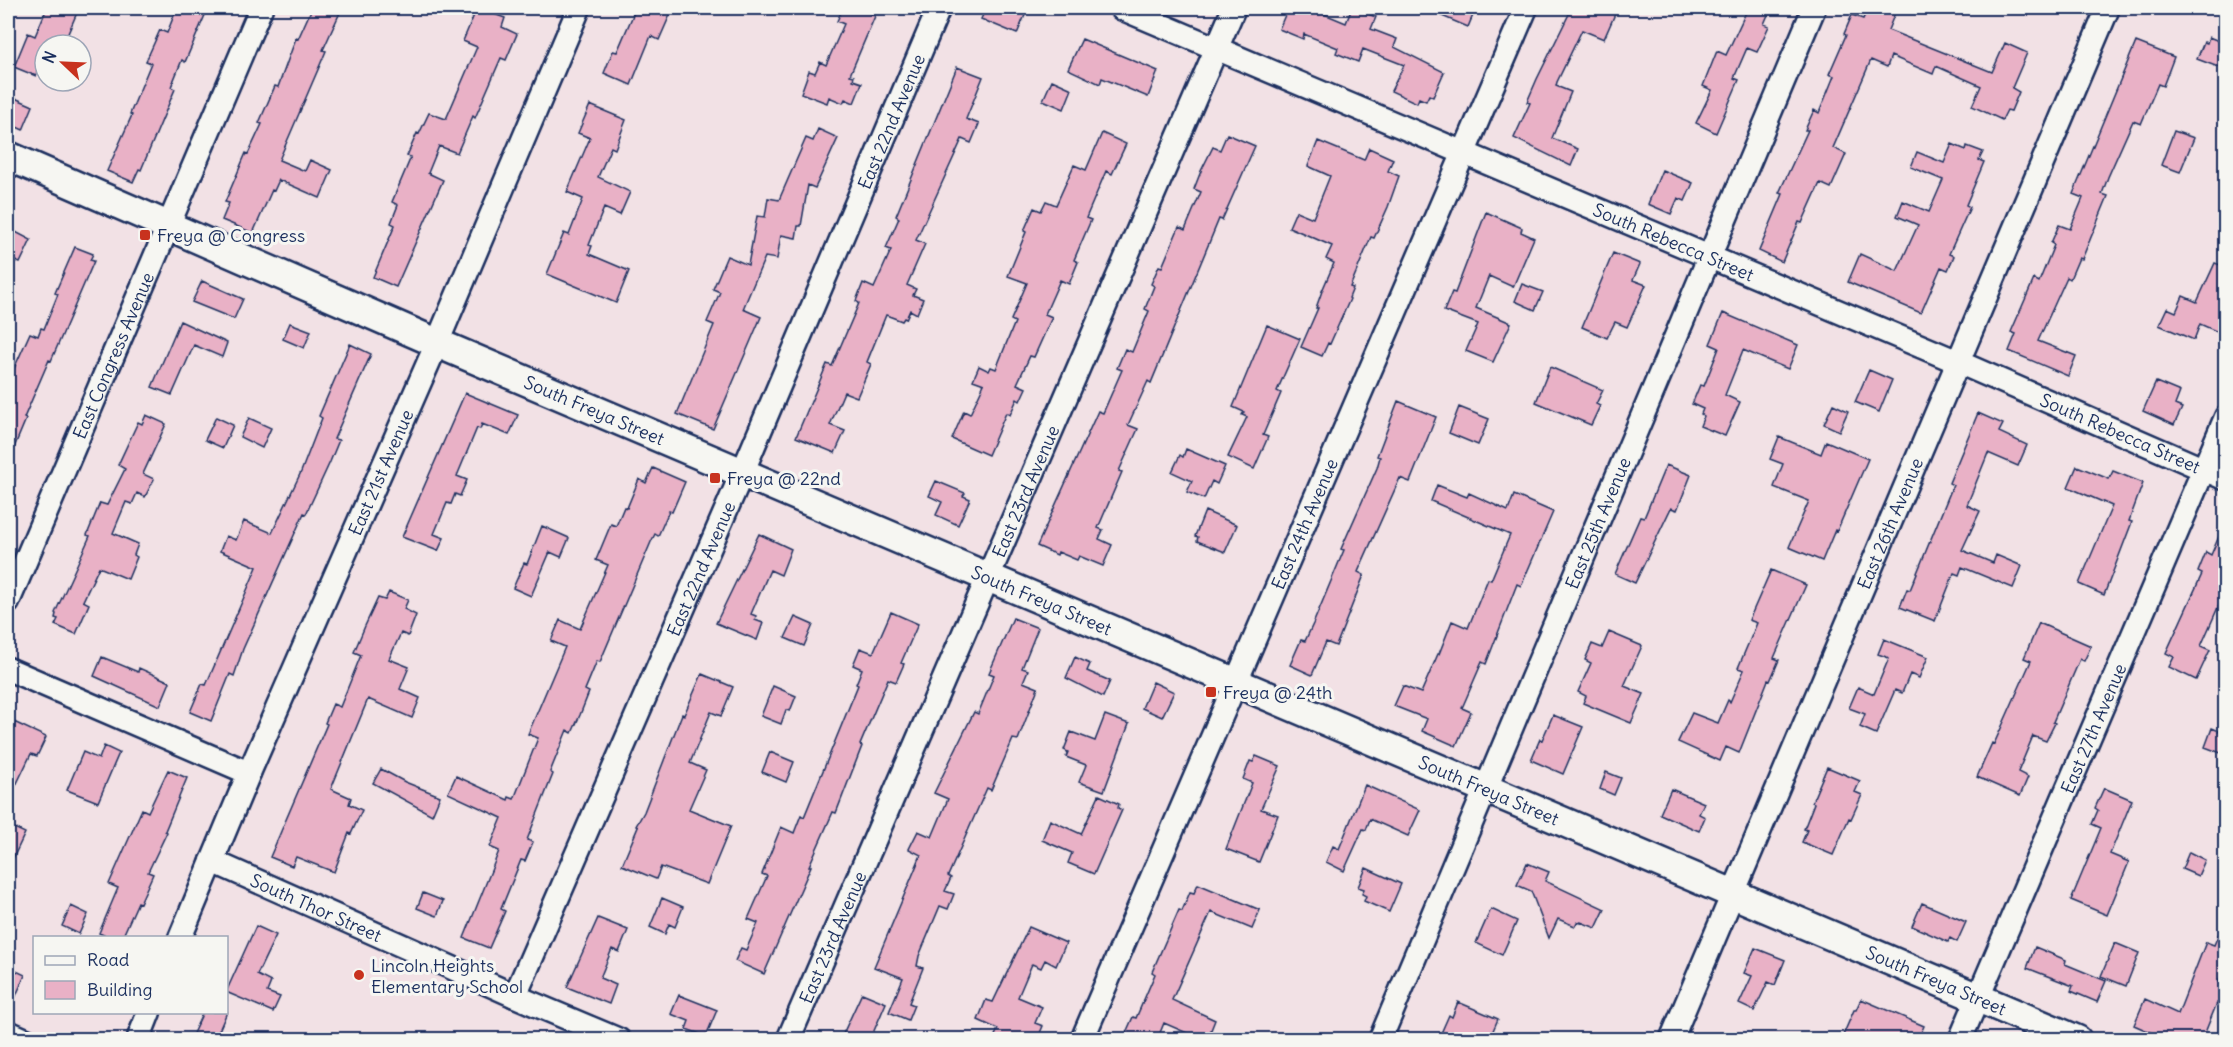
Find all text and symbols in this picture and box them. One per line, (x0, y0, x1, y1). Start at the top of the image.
north arrow (33, 33, 93, 93)
text: N (38, 48, 61, 66)
street label: East 22nd Avenue (852, 50, 930, 192)
street label: South Rebecca Street (1590, 198, 1758, 286)
place label: Freya @ Congress (157, 224, 305, 247)
marker: Freya @ Congress (138, 228, 152, 242)
street label: East Congress Avenue (67, 269, 159, 442)
street label: South Freya Street (521, 370, 668, 450)
street label: South Rebecca Street (2037, 388, 2204, 478)
street label: East 21st Avenue (343, 406, 418, 539)
street label: East 23rd Avenue (987, 421, 1064, 561)
street label: East 25th Avenue (1560, 454, 1635, 592)
street label: East 26th Avenue (1852, 454, 1928, 593)
street label: East 24th Avenue (1266, 455, 1342, 593)
place label: Freya @ 22nd (727, 467, 841, 490)
marker: Freya @ 22nd (708, 471, 722, 485)
street label: East 22nd Avenue (661, 498, 740, 639)
street label: South Freya Street (968, 560, 1115, 640)
street label: East 27th Avenue (2055, 660, 2131, 797)
place label: Freya @ 24th (1223, 681, 1333, 704)
marker: Freya @ 24th (1204, 685, 1218, 699)
street label: South Freya Street (1415, 750, 1563, 830)
street label: South Thor Street (247, 868, 385, 947)
street label: East 23rd Avenue (794, 868, 871, 1007)
legend (33, 936, 228, 1014)
street label: South Freya Street (1863, 940, 2010, 1020)
text: Road (87, 948, 130, 971)
place label: Lincoln Heights Elementary School (371, 954, 523, 998)
marker: Lincoln Heights Elementary School (352, 968, 366, 982)
text: Building (87, 978, 152, 1001)

